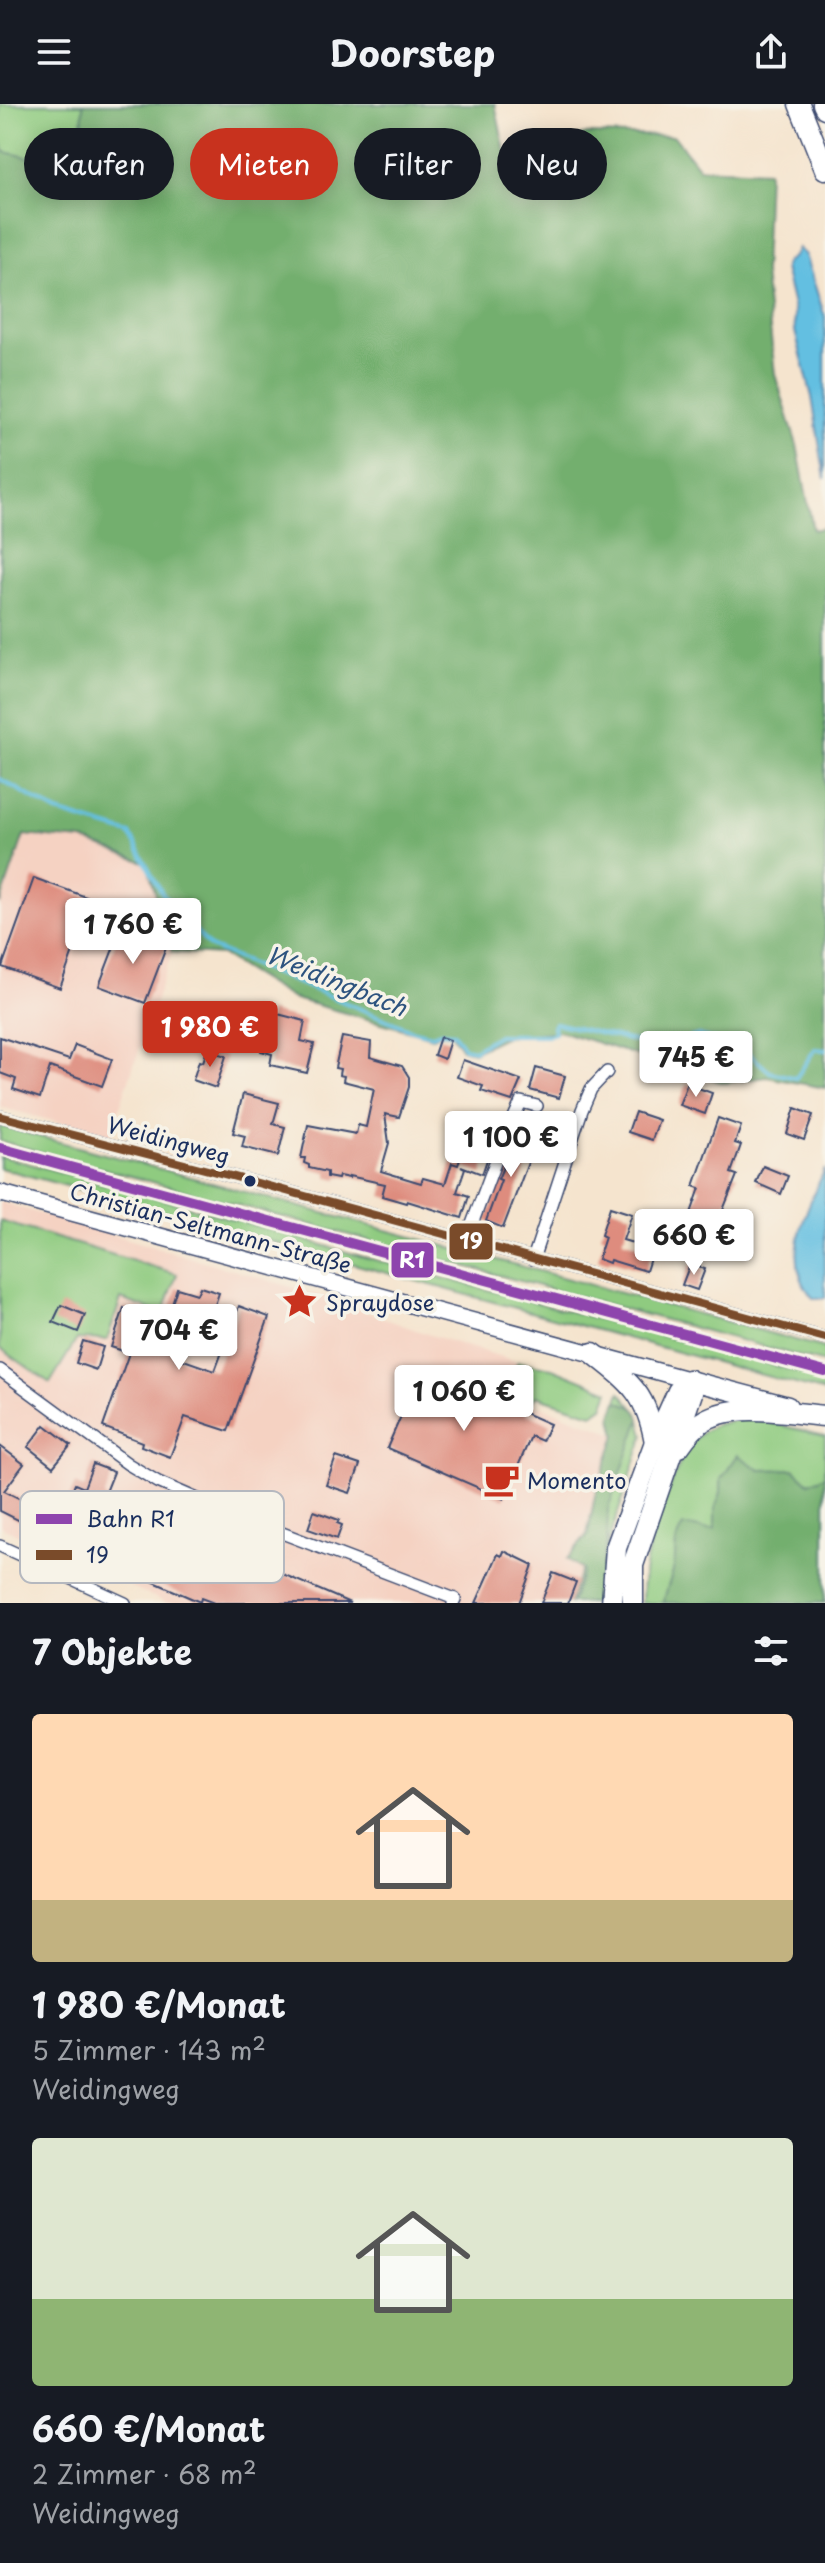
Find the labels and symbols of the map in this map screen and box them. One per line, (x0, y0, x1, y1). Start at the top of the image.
pin: 1 760 € (59, 898, 207, 966)
water label: Weidingbach (262, 936, 413, 1025)
pin: 1 980 € (136, 1001, 284, 1069)
pin: 745 € (640, 1031, 752, 1099)
street label: Weidingweg (104, 1107, 234, 1171)
pin: 1 100 € (437, 1111, 585, 1179)
street label: Christian-Seltmann-Straße (66, 1173, 356, 1281)
unlabelled marker (242, 1173, 258, 1189)
pin: 660 € (638, 1209, 750, 1277)
line badge: 19 (448, 1222, 494, 1261)
text: 19 (459, 1223, 483, 1256)
line badge: R1 (390, 1241, 435, 1279)
text: R1 (399, 1242, 425, 1275)
place icon: Spraydose (281, 1282, 319, 1320)
place label: Spraydose (326, 1285, 435, 1318)
pin: 704 € (123, 1304, 235, 1372)
pin: 1 060 € (390, 1365, 538, 1433)
cafe icon: Momento (482, 1460, 520, 1498)
place label: Momento (527, 1463, 626, 1496)
legend (20, 1491, 284, 1583)
text: Bahn R1 (86, 1501, 175, 1534)
text: 19 (86, 1537, 109, 1570)

